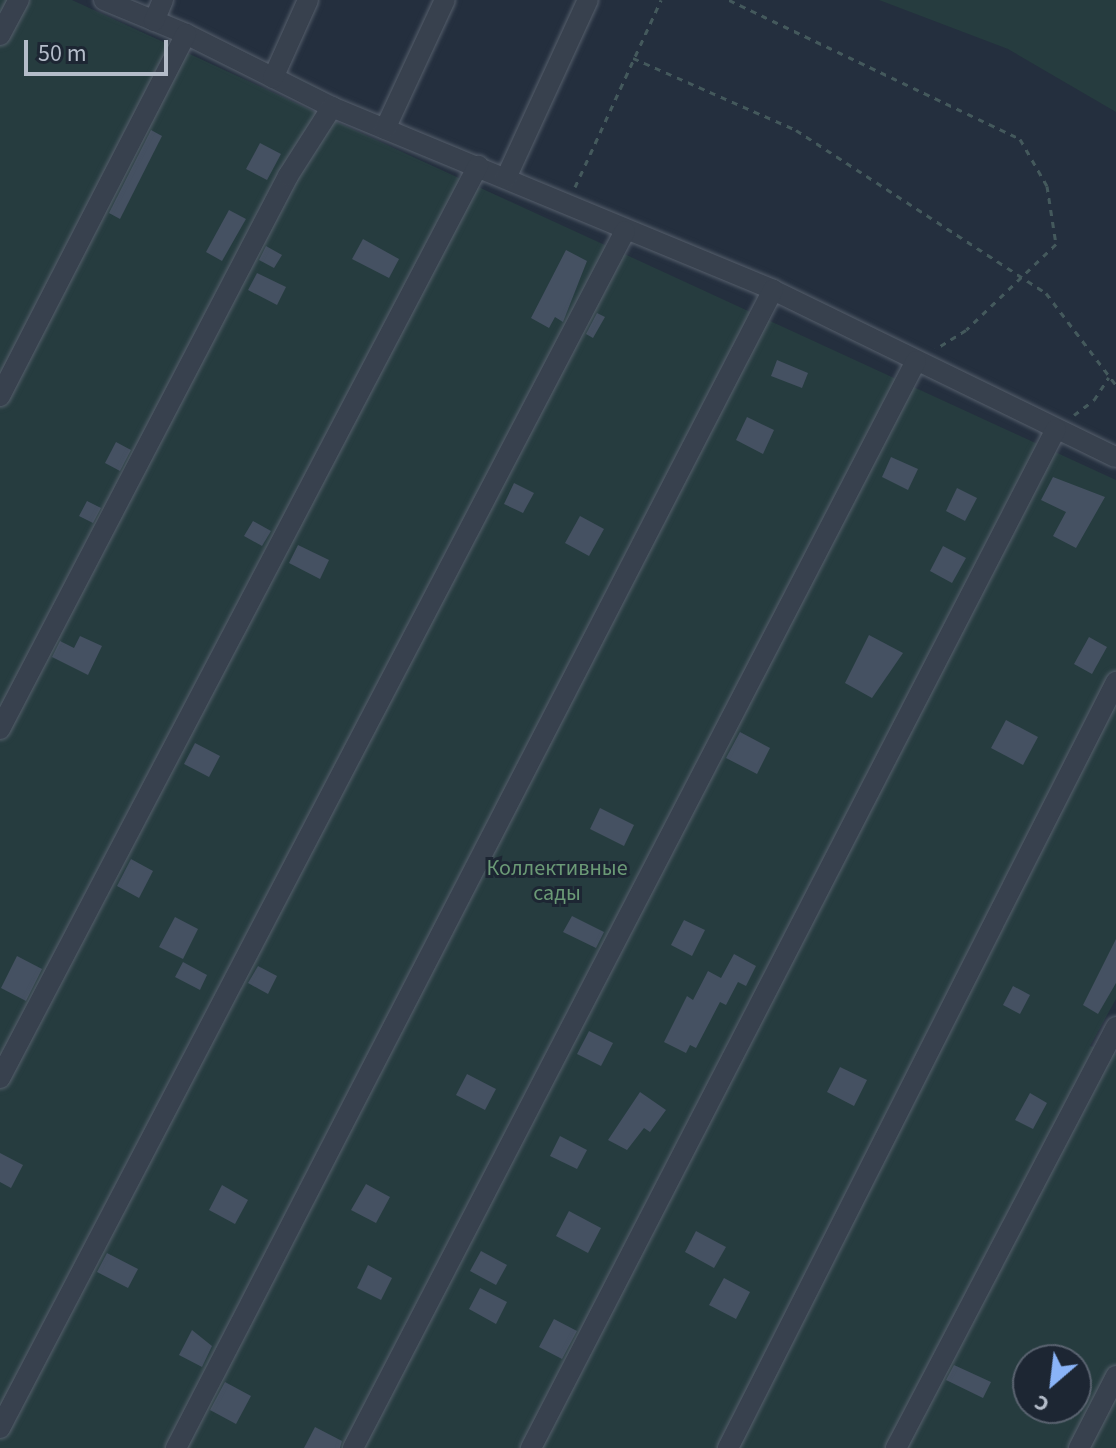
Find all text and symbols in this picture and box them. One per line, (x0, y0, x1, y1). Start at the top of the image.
scale bar (28, 24, 172, 74)
text: 50 m (38, 36, 87, 71)
park label: Коллективные сады (486, 855, 628, 906)
north arrow (1012, 1344, 1092, 1424)
text: С (1029, 1386, 1055, 1421)

